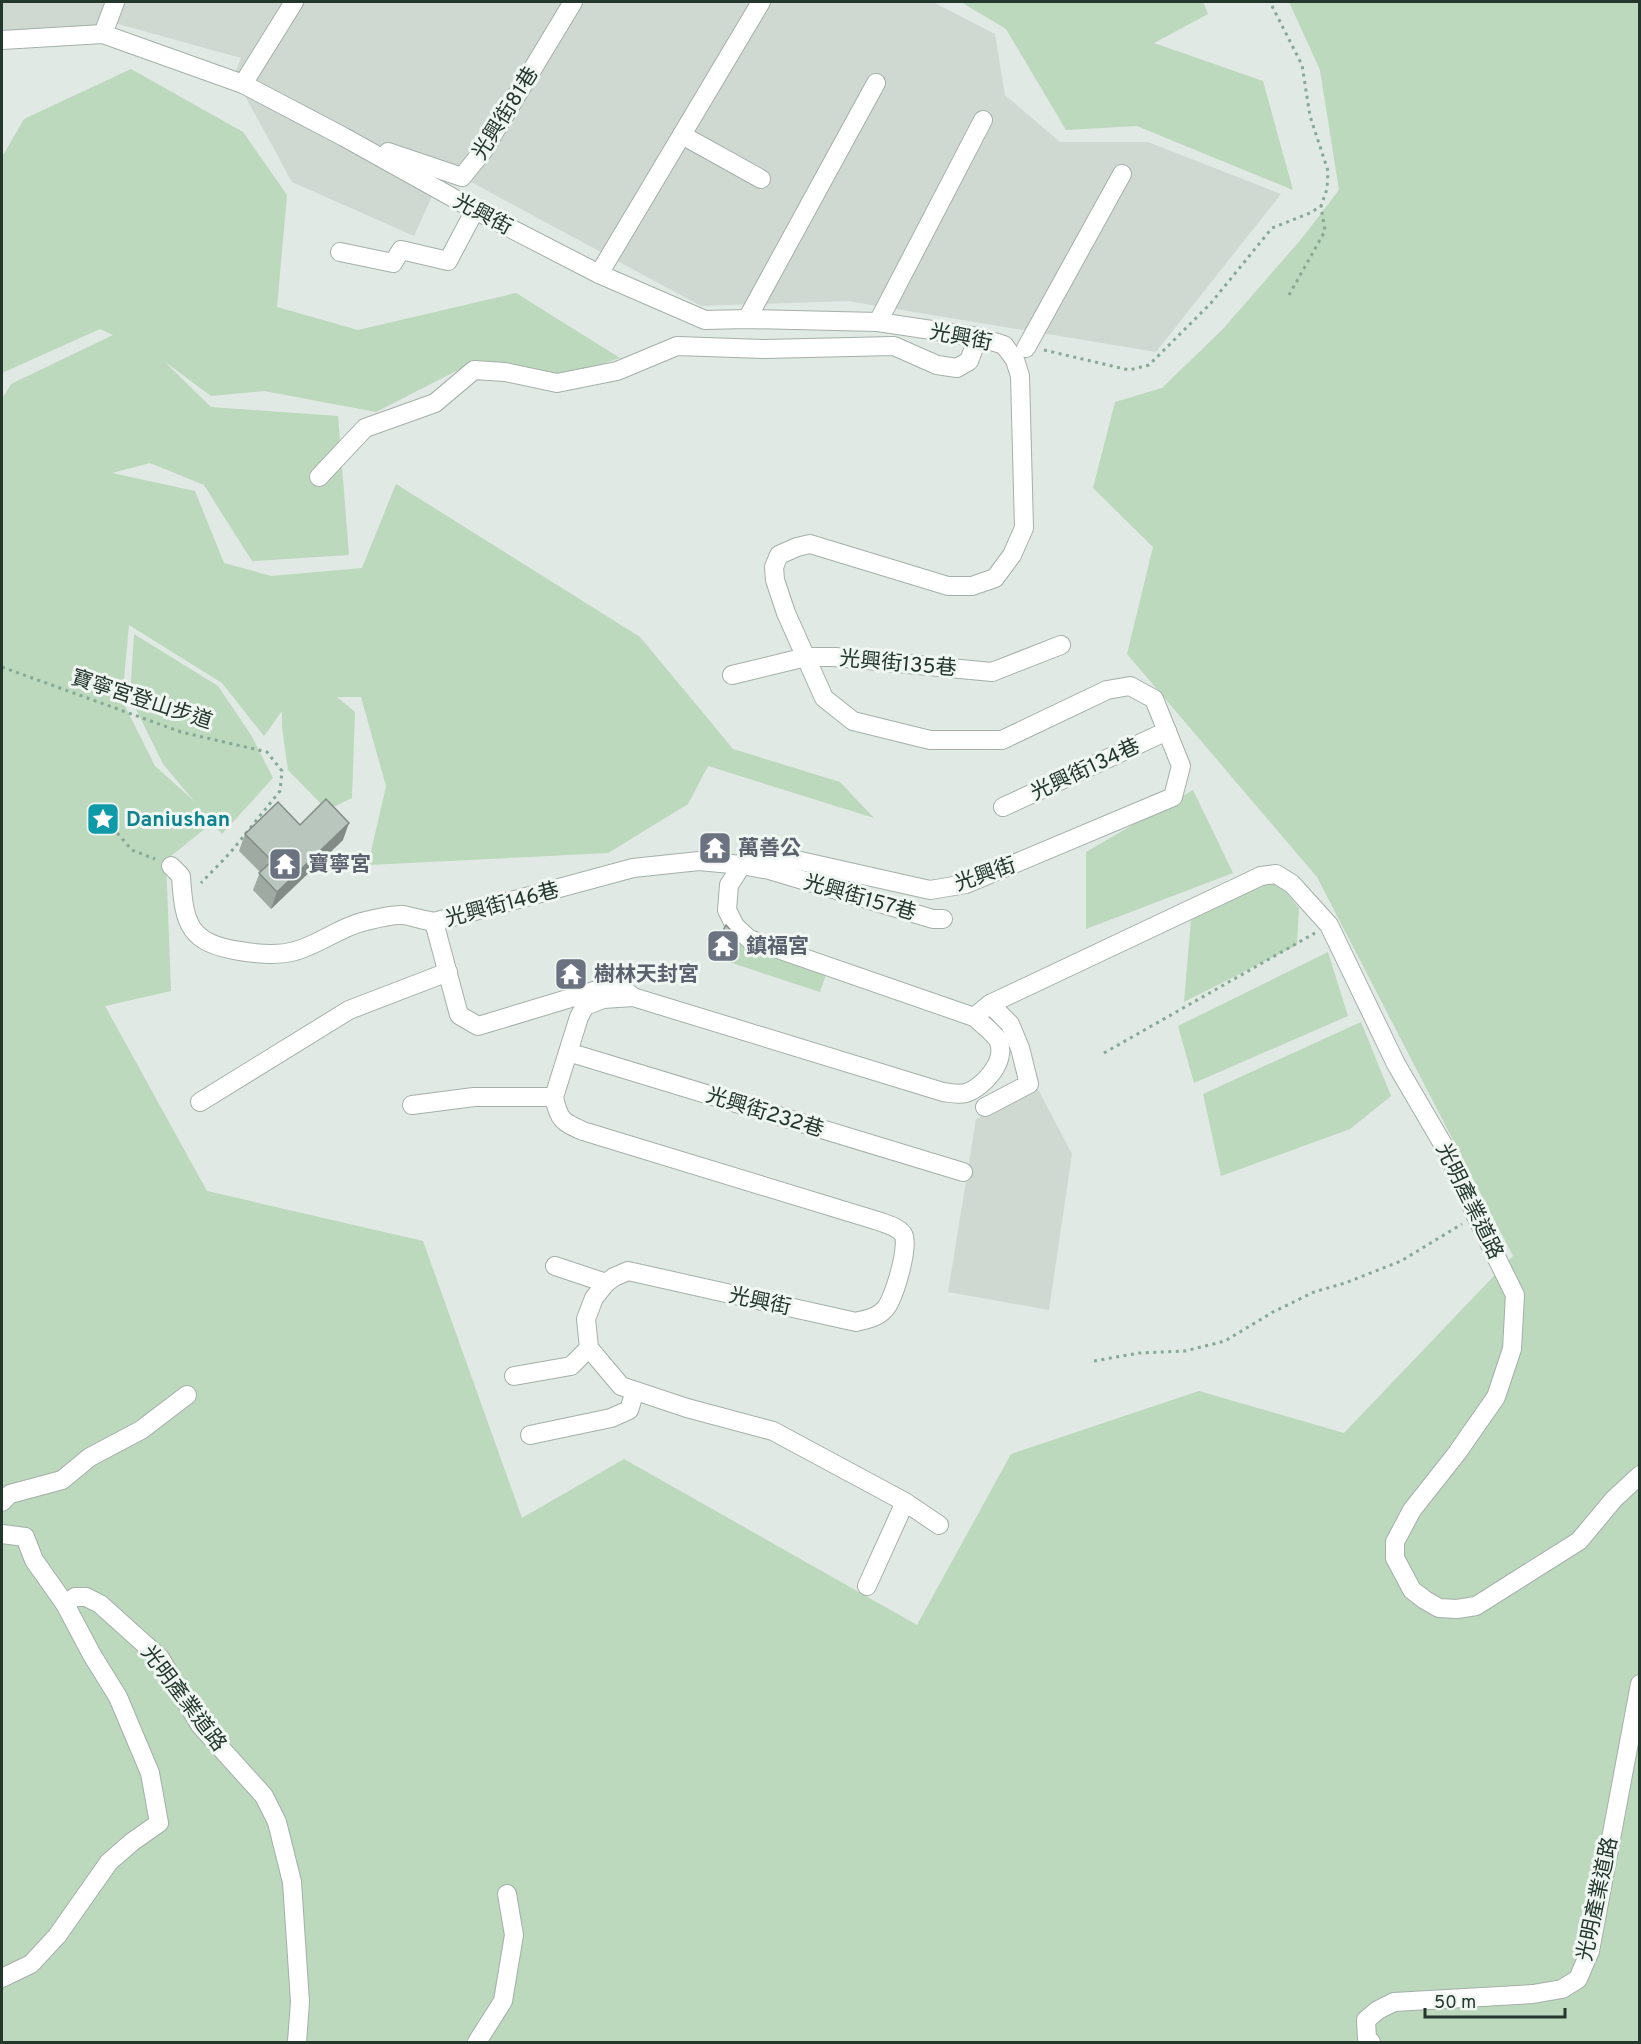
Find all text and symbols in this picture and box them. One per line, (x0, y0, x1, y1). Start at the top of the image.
street label: 光興街81巷 (467, 62, 545, 165)
street label: 光興街 (448, 189, 516, 242)
street label: 光興街 (927, 319, 994, 358)
street label: 光興街135巷 (838, 646, 958, 683)
street label: 寶寧宮登山步道 (67, 665, 216, 736)
street label: 光興街134巷 (1027, 733, 1145, 807)
place icon: Daniushan (85, 801, 121, 837)
place label: Daniushan (126, 807, 230, 834)
temple icon: 萬善公 (697, 830, 733, 866)
place label: 萬善公 (738, 836, 801, 863)
temple icon: 寶寧宮 (267, 846, 303, 882)
place label: 寶寧宮 (308, 852, 371, 879)
street label: 光興街 (951, 852, 1020, 898)
street label: 光興街157巷 (800, 870, 919, 927)
street label: 光興街146巷 (442, 877, 562, 934)
temple icon: 鎮福宮 (705, 928, 741, 964)
place label: 鎮福宮 (746, 934, 809, 961)
temple icon: 樹林天封宮 (553, 956, 589, 992)
place label: 樹林天封宮 (594, 962, 699, 989)
street label: 光興街232巷 (702, 1083, 827, 1144)
street label: 光明產業道路 (1429, 1139, 1508, 1264)
street label: 光興街 (726, 1283, 793, 1322)
street label: 光明產業道路 (134, 1640, 231, 1757)
street label: 光明產業道路 (1572, 1835, 1625, 1964)
scale bar (1425, 1981, 1564, 2019)
text: 50 m (1434, 1992, 1476, 2015)

